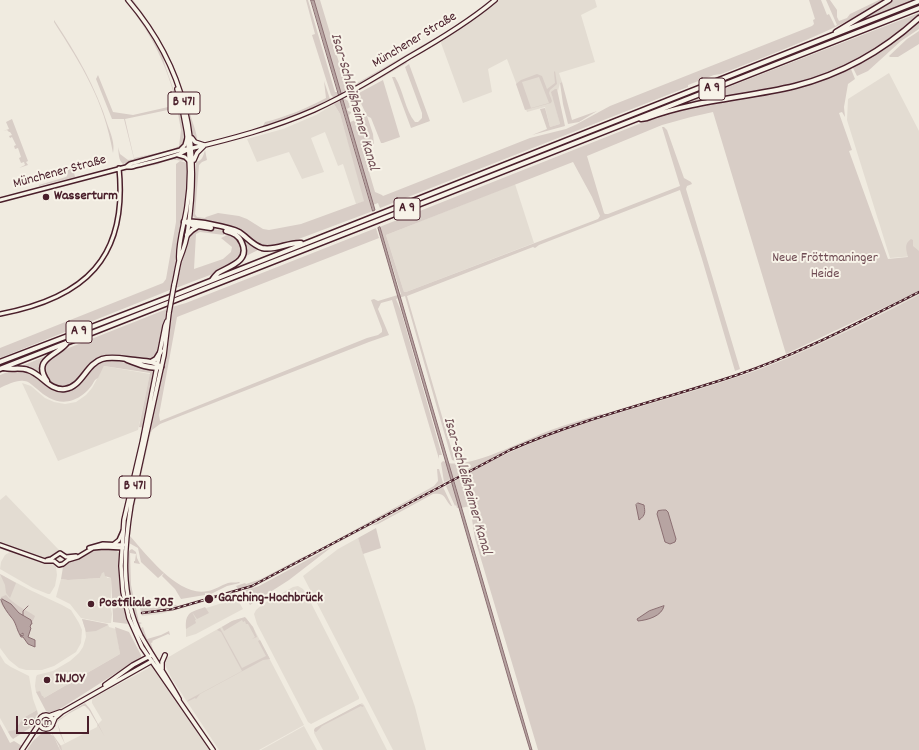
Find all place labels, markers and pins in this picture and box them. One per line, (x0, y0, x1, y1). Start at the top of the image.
place label: Wasserturm (54, 189, 118, 205)
marker: Wasserturm (41, 192, 51, 202)
place label: Garching-Hochbrück (218, 591, 323, 607)
marker: Garching-Hochbrück (203, 593, 215, 605)
place label: Postfiliale 705 (99, 596, 174, 612)
marker: Postfiliale 705 (86, 599, 96, 609)
place label: INJOY (55, 672, 85, 688)
marker: INJOY (42, 675, 52, 685)

